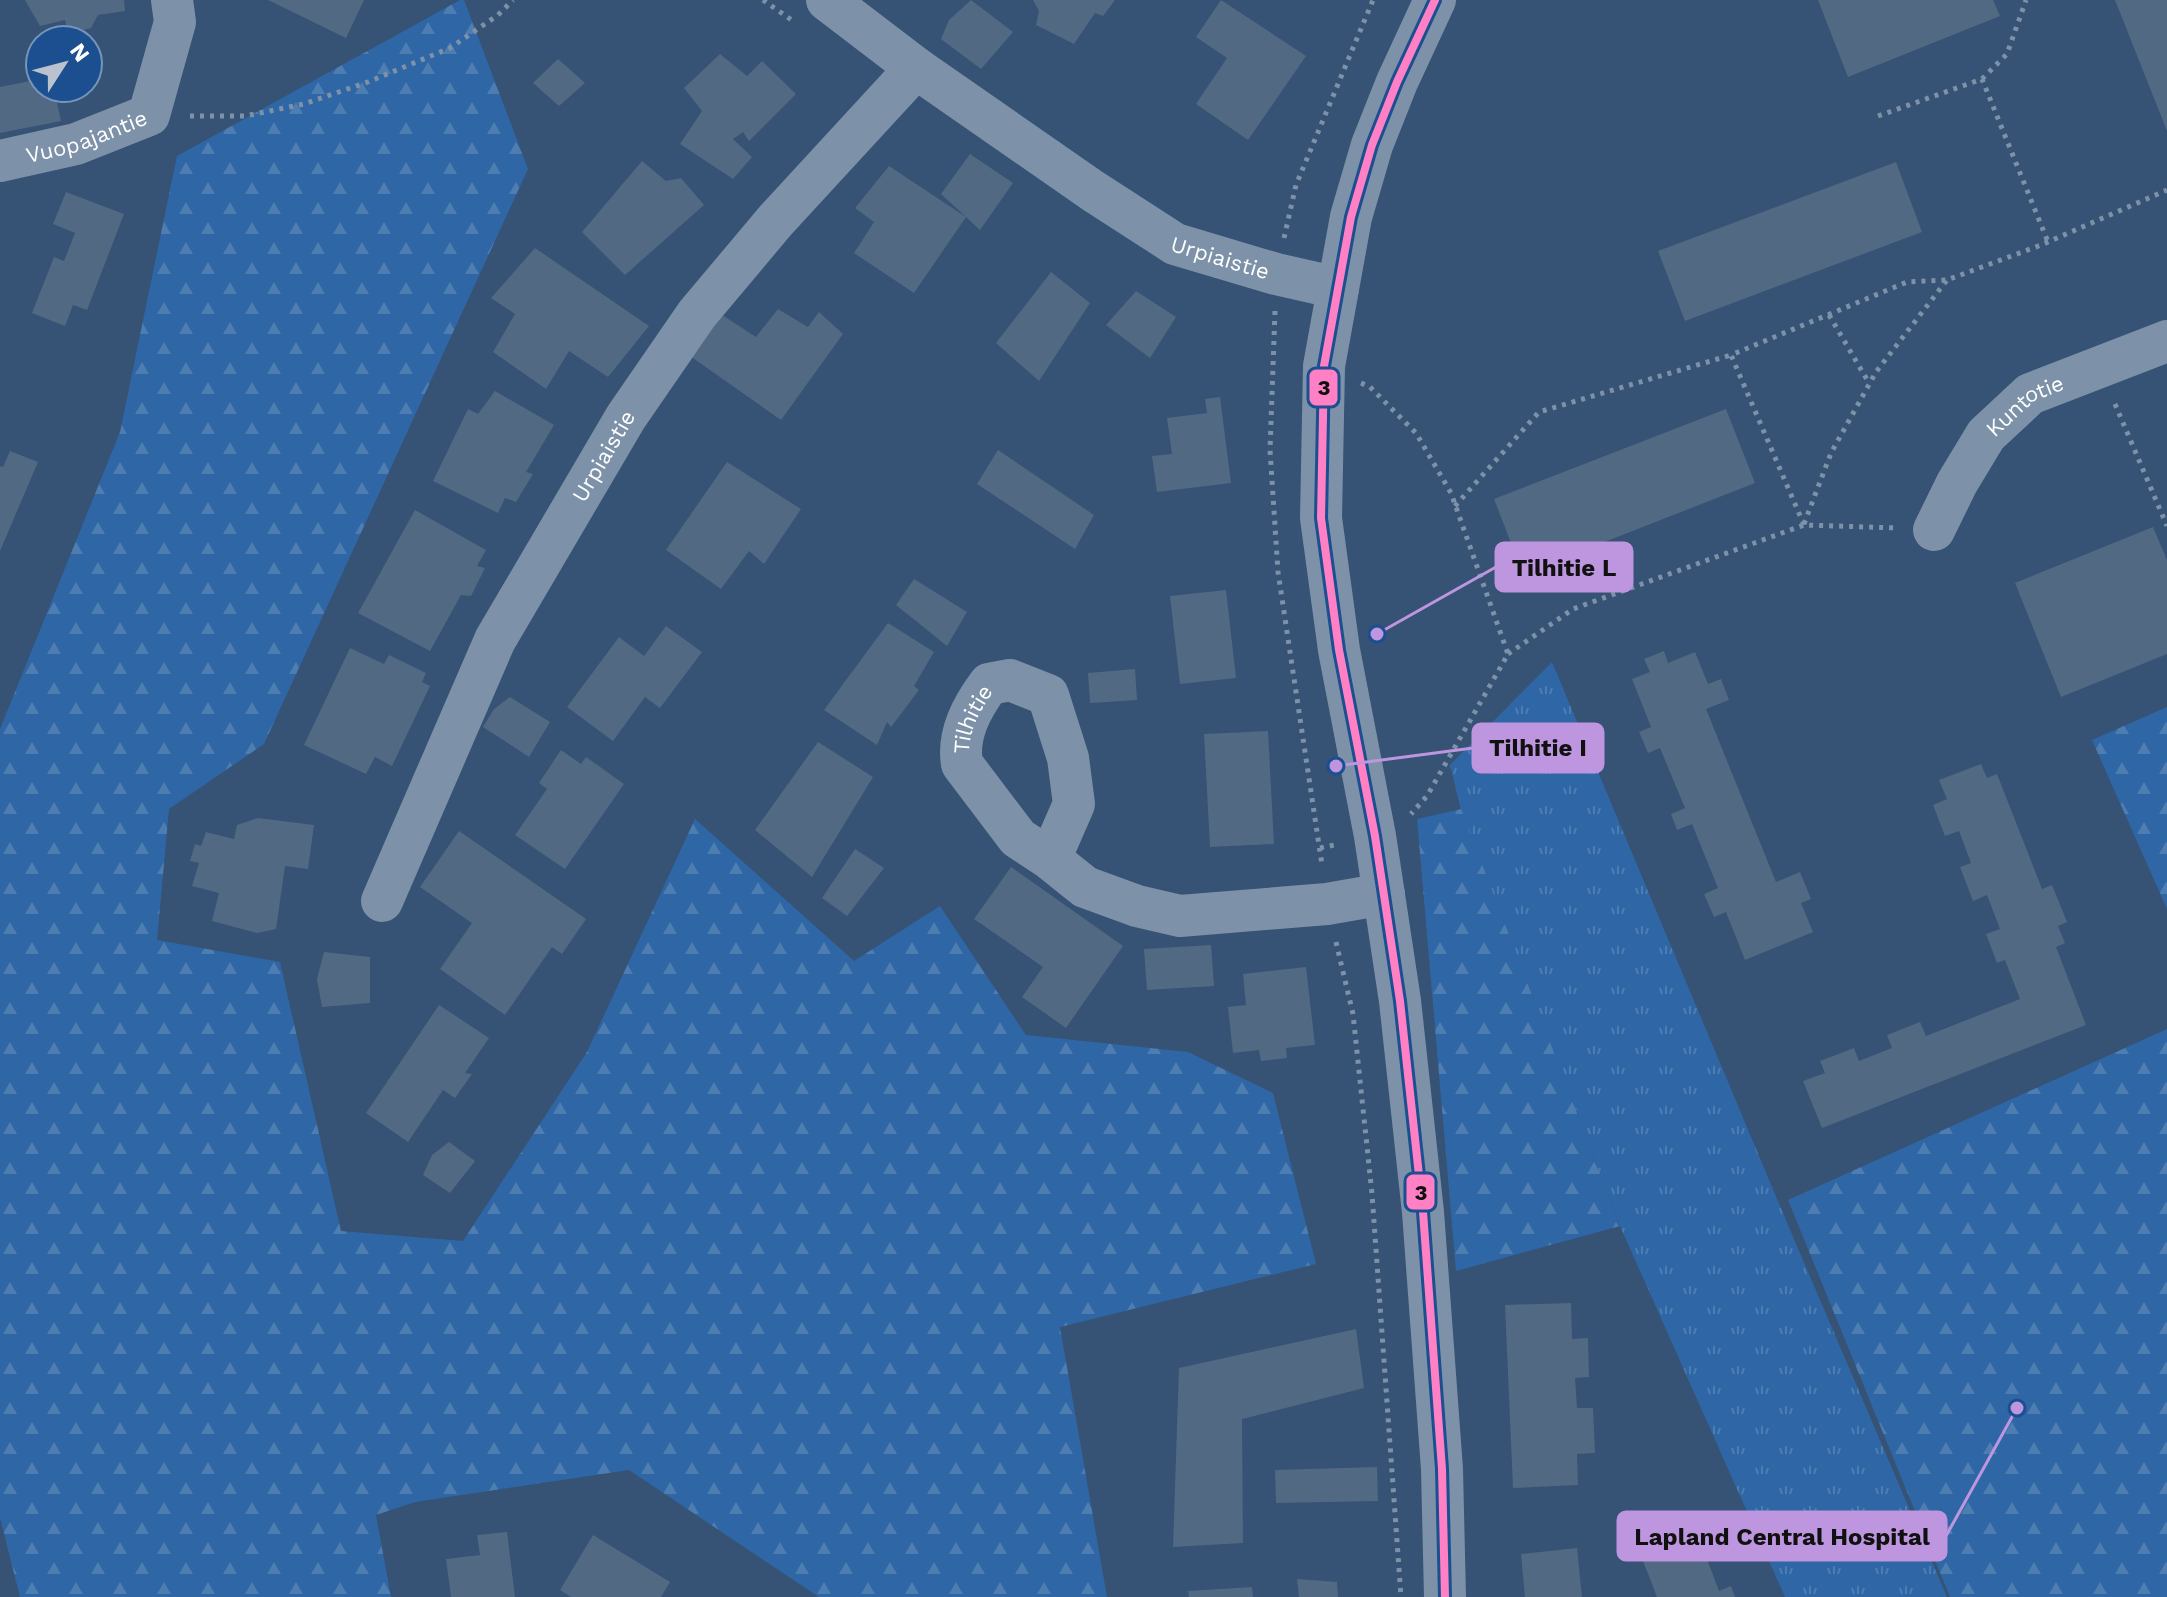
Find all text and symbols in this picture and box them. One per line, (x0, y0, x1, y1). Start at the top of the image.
north arrow (24, 24, 104, 104)
text: N (65, 39, 95, 66)
street label: Vuopajantie (24, 105, 150, 167)
street label: Urpiaistie (1168, 231, 1273, 284)
line badge: 3 (1308, 368, 1339, 407)
street label: Kuntotie (1980, 370, 2067, 441)
text: 3 (1317, 375, 1331, 400)
street label: Urpiaistie (567, 406, 640, 506)
callout: Tilhitie L (1496, 543, 1632, 591)
text: Tilhitie L (1512, 554, 1616, 582)
street label: Tilhitie (948, 680, 997, 754)
callout: Tilhitie I (1473, 724, 1603, 772)
text: Tilhitie I (1489, 734, 1587, 762)
line badge: 3 (1405, 1173, 1436, 1211)
text: 3 (1414, 1180, 1428, 1205)
callout: Lapland Central Hospital (1618, 1512, 1946, 1560)
text: Lapland Central Hospital (1634, 1523, 1930, 1551)

